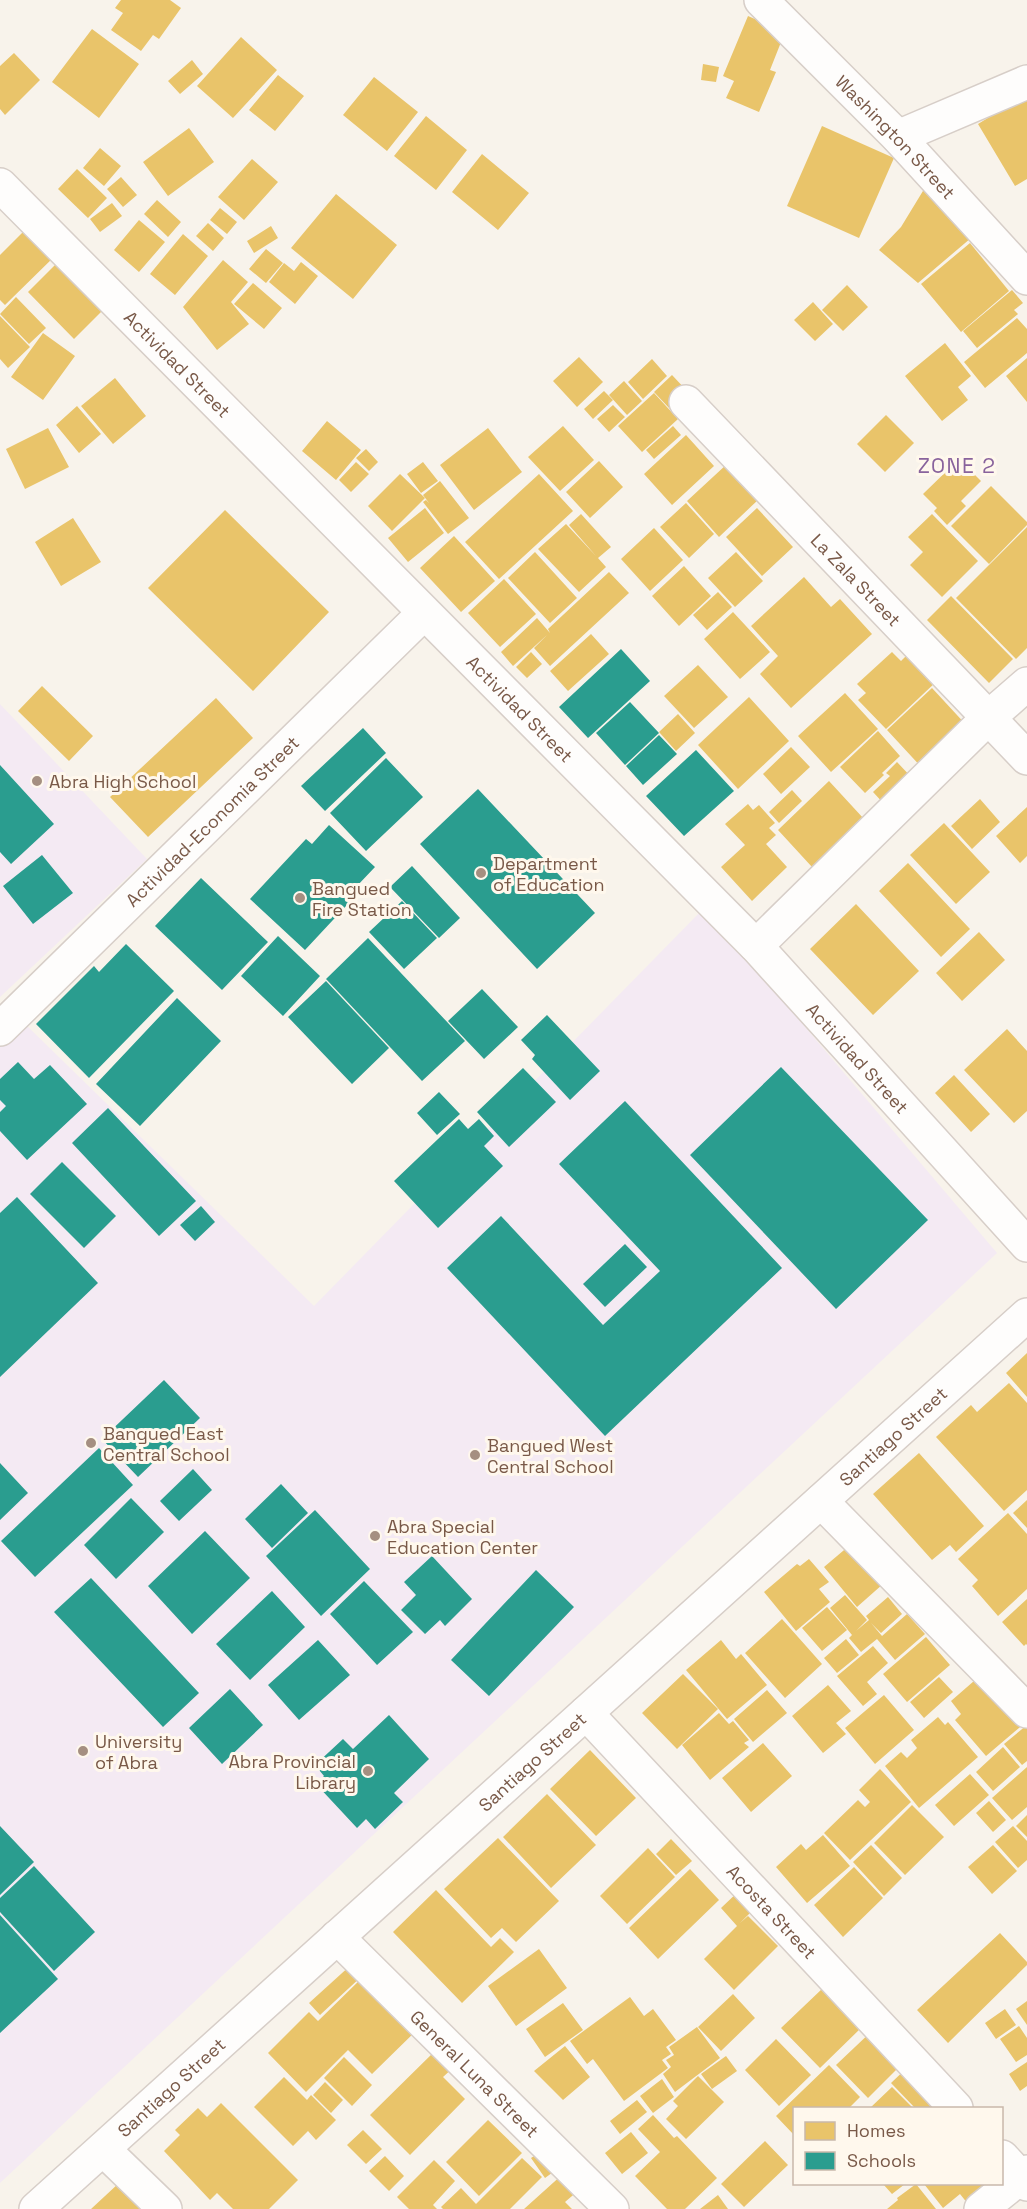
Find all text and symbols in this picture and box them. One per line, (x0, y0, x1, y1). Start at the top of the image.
street label: Washington Street (831, 70, 960, 204)
street label: Actividad Street (120, 305, 236, 422)
district label: ZONE 2 (918, 452, 996, 479)
street label: La Zala Street (806, 528, 906, 631)
street label: Actividad Street (462, 650, 578, 767)
street label: Actividad-Economia Street (120, 731, 304, 911)
place label: Abra High School (49, 770, 196, 793)
marker: Abra High School (30, 774, 44, 788)
place label: Department of Education (493, 852, 605, 896)
marker: Department of Education (474, 866, 488, 880)
place label: Bangued Fire Station (312, 877, 412, 921)
marker: Bangued Fire Station (293, 891, 307, 905)
street label: Actividad Street (802, 998, 914, 1118)
street label: Santiago Street (834, 1381, 952, 1491)
place label: Bangued East Central School (103, 1422, 230, 1466)
place label: Bangued West Central School (487, 1434, 614, 1478)
marker: Bangued East Central School (84, 1436, 98, 1450)
marker: Bangued West Central School (468, 1448, 482, 1462)
place label: Abra Special Education Center (387, 1515, 538, 1559)
marker: Abra Special Education Center (368, 1529, 382, 1543)
street label: Santiago Street (473, 1707, 591, 1816)
place label: University of Abra (95, 1730, 182, 1774)
marker: University of Abra (76, 1744, 90, 1758)
place label: Abra Provincial Library (228, 1750, 356, 1794)
marker: Abra Provincial Library (361, 1764, 375, 1778)
street label: Acosta Street (722, 1860, 822, 1963)
street label: General Luna Street (406, 2005, 544, 2142)
street label: Santiago Street (112, 2033, 230, 2142)
legend (793, 2107, 1003, 2185)
text: Homes (847, 2119, 906, 2142)
text: Schools (847, 2149, 916, 2172)

